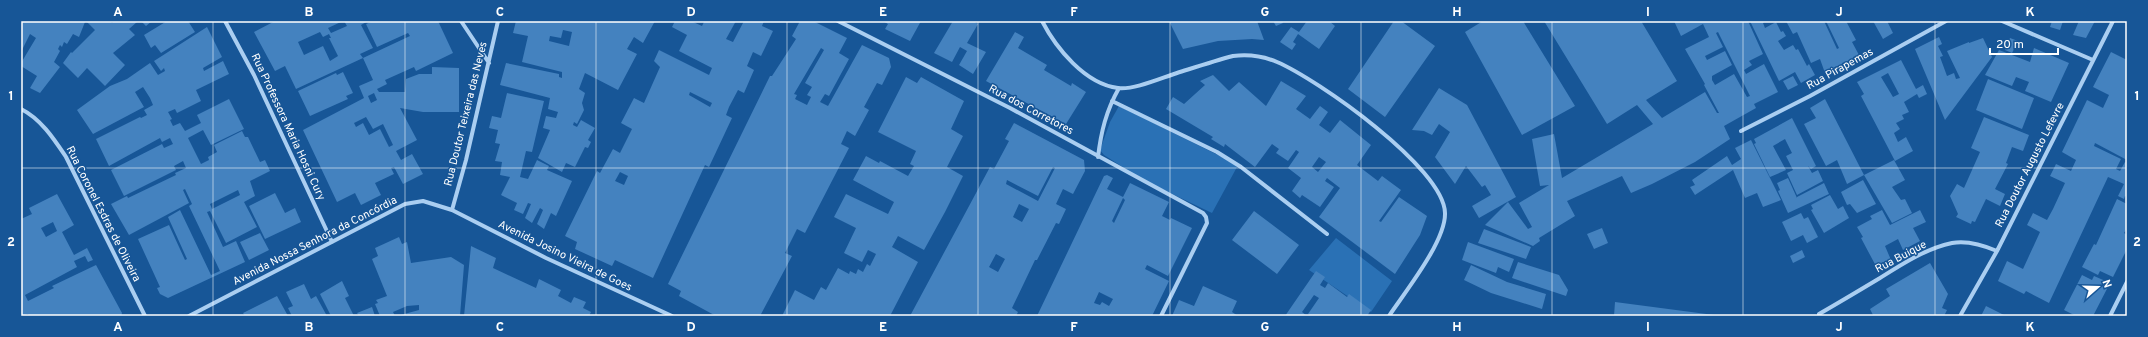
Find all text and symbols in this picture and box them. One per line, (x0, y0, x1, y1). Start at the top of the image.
text: A (113, 5, 123, 21)
text: B (305, 5, 314, 21)
text: C (496, 5, 504, 21)
text: D (686, 5, 696, 21)
text: E (879, 5, 887, 21)
text: F (1070, 5, 1078, 21)
text: G (1261, 5, 1270, 21)
text: H (1452, 5, 1462, 21)
text: I (1646, 5, 1650, 21)
text: J (1835, 5, 1843, 21)
text: K (2025, 5, 2035, 21)
scale bar (1990, 30, 2058, 56)
text: 20 m (1996, 37, 2024, 53)
street label: Rua Doutor Teixeira das Neves (441, 40, 491, 188)
street label: Rua Pirapemas (1804, 45, 1876, 93)
street label: Rua Professora Maria Hosni Cury (248, 51, 328, 203)
street label: Rua dos Corretores (986, 82, 1076, 138)
text: 1 (8, 89, 14, 105)
text: 1 (2134, 89, 2140, 105)
street label: Rua Doutor Augusto Lefevre (1992, 100, 2068, 230)
street label: Rua Coronel Esdras de Oliveira (63, 144, 144, 284)
street label: Avenida Nossa Senhora da Concórdia (230, 193, 400, 289)
street label: Avenida Josino Vieira de Goes (496, 217, 634, 295)
text: 2 (7, 235, 15, 251)
text: 2 (2133, 235, 2141, 251)
street label: Rua Buique (1873, 238, 1929, 276)
north arrow (2078, 267, 2118, 307)
text: N (2099, 278, 2114, 290)
text: A (113, 320, 123, 336)
text: B (305, 320, 314, 336)
text: C (496, 320, 504, 336)
text: D (686, 320, 696, 336)
text: E (879, 320, 887, 336)
text: F (1070, 320, 1078, 336)
text: G (1261, 320, 1270, 336)
text: H (1452, 320, 1462, 336)
text: I (1646, 320, 1650, 336)
text: J (1835, 320, 1843, 336)
text: K (2025, 320, 2035, 336)

